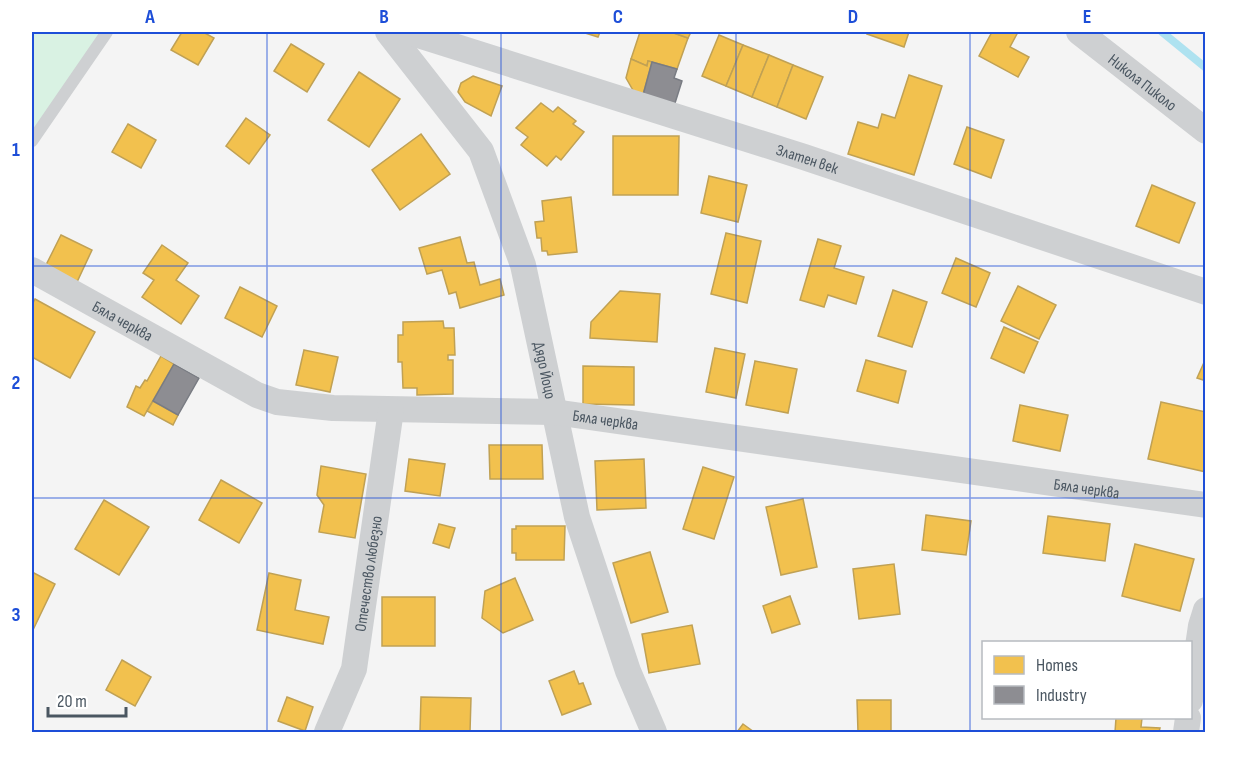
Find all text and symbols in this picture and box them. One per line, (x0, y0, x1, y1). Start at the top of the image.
text: A (144, 5, 155, 29)
text: B (379, 5, 389, 29)
text: C (613, 5, 623, 29)
text: D (848, 5, 858, 29)
text: E (1083, 5, 1091, 29)
street label: Никола Пиколо (1104, 50, 1180, 116)
text: 1 (12, 138, 20, 162)
street label: Златен век (774, 141, 841, 179)
street label: Бяла черква (89, 297, 156, 346)
street label: Дядо Йоцо (529, 340, 559, 401)
text: 2 (12, 371, 20, 395)
street label: Бяла черква (571, 407, 639, 435)
street label: Бяла черква (1052, 475, 1121, 504)
street label: Отечество любезно (351, 515, 387, 633)
text: 3 (12, 603, 21, 627)
legend (982, 641, 1192, 719)
text: Homes (1036, 655, 1078, 676)
scale bar (48, 680, 126, 718)
text: Industry (1036, 685, 1087, 706)
text: 20 m (57, 691, 87, 712)

